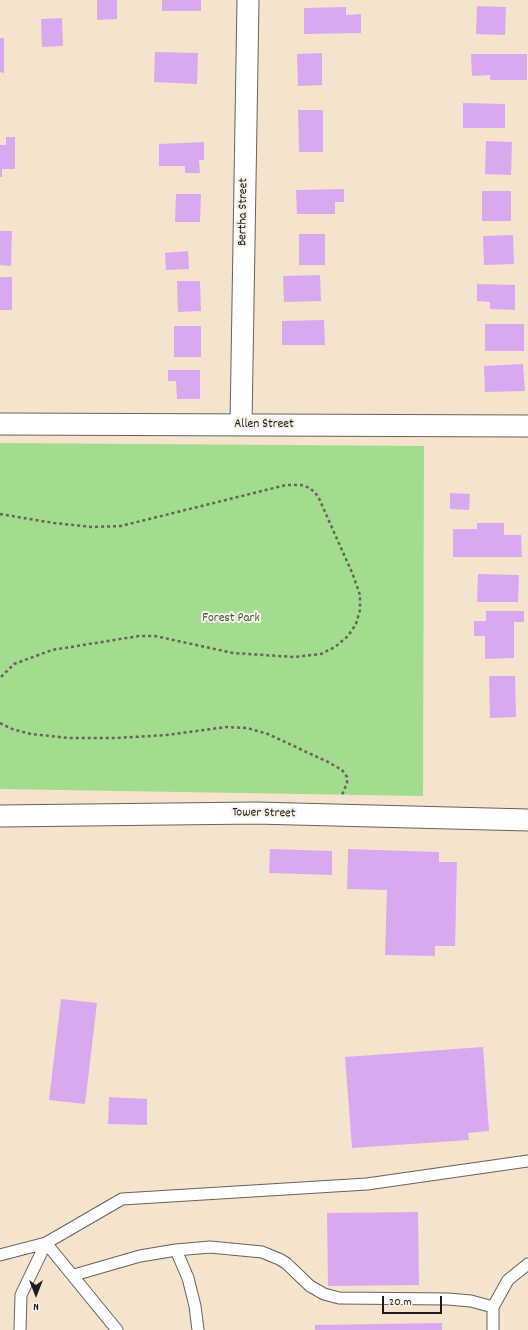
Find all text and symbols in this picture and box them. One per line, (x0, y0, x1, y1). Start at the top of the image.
street label: Bertha Street (236, 178, 252, 246)
street label: Allen Street (234, 417, 294, 433)
park label: Forest Park (202, 611, 260, 627)
street label: Tower Street (232, 806, 296, 822)
north arrow (16, 1274, 56, 1314)
scale bar (384, 1288, 444, 1314)
text: 20 m (389, 1294, 412, 1311)
text: N (33, 1298, 39, 1314)

